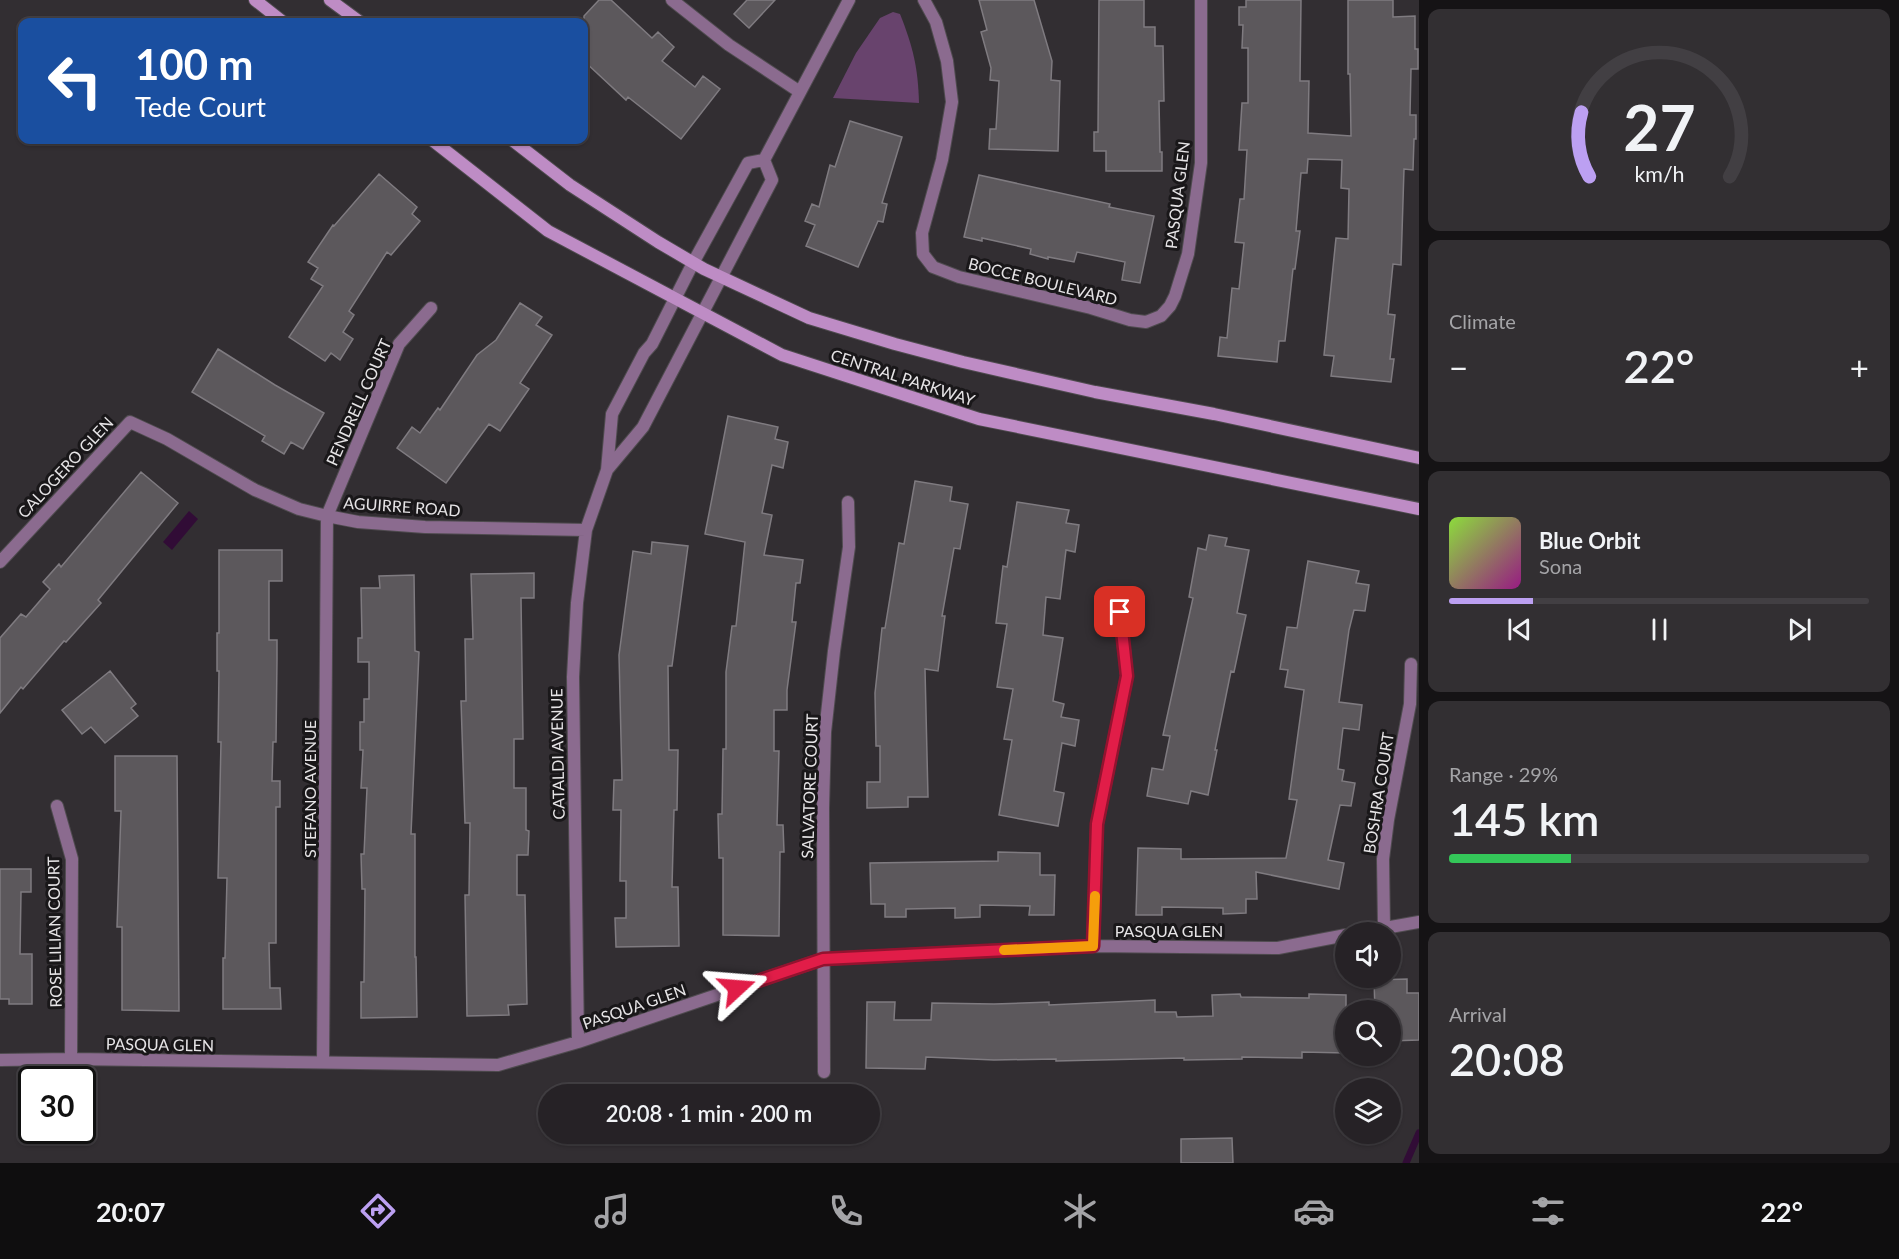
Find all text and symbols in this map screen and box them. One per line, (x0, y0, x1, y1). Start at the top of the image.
text: 100 m (135, 39, 253, 89)
icon: left (36, 42, 114, 120)
text: 27 (1623, 89, 1695, 164)
text: Tede Court (135, 90, 266, 123)
street label: PASQUA GLEN (1161, 140, 1193, 250)
text: km/h (1634, 161, 1684, 187)
street label: BOCCE BOULEVARD (966, 253, 1120, 309)
text: Climate (1449, 309, 1516, 333)
street label: PENDRELL COURT (322, 335, 395, 468)
text: 22° (1624, 339, 1694, 393)
street label: CENTRAL PARKWAY (829, 345, 977, 409)
text: − (1449, 347, 1468, 387)
text: + (1850, 347, 1869, 387)
street label: CALOGERO GLEN (13, 413, 117, 521)
street label: AGUIRRE ROAD (343, 492, 461, 520)
text: Blue Orbit (1539, 527, 1640, 554)
text: Sona (1539, 554, 1582, 578)
pin (1094, 586, 1145, 637)
icon: arrive (1103, 595, 1136, 628)
icon: previous (1503, 613, 1536, 646)
icon: pause (1643, 613, 1676, 646)
icon: next (1783, 613, 1816, 646)
street label: CATALDI AVENUE (546, 688, 568, 820)
street label: SALVATORE COURT (797, 713, 821, 859)
street label: STEFANO AVENUE (300, 720, 319, 858)
street label: BOSHRA COURT (1359, 730, 1397, 855)
text: Range · 29% (1449, 762, 1558, 786)
text: 145 km (1449, 792, 1599, 846)
street label: ROSE LILIAN COURT (43, 856, 65, 1008)
street label: PASQUA GLEN (1115, 921, 1223, 940)
map controls (1335, 922, 1401, 1144)
button: sound (1335, 922, 1401, 988)
position arrow (705, 956, 769, 1020)
street label: PASQUA GLEN (580, 979, 688, 1033)
button: search (1335, 1000, 1401, 1066)
text: Arrival (1449, 1002, 1507, 1026)
text: 20:08 (1449, 1032, 1565, 1086)
street label: PASQUA GLEN (106, 1034, 214, 1054)
speed limit sign: 30 (18, 1066, 96, 1144)
button: layers (1335, 1078, 1401, 1144)
text: 20:08 · 1 min · 200 m (606, 1100, 812, 1127)
icon: directions (357, 1190, 399, 1232)
icon: music (591, 1190, 633, 1232)
icon: phone (825, 1190, 867, 1232)
icon: climate (1059, 1190, 1101, 1232)
icon: car (1293, 1190, 1335, 1232)
icon: filters (1527, 1190, 1569, 1232)
text: 20:07 (96, 1195, 166, 1228)
text: 22° (1760, 1195, 1803, 1228)

